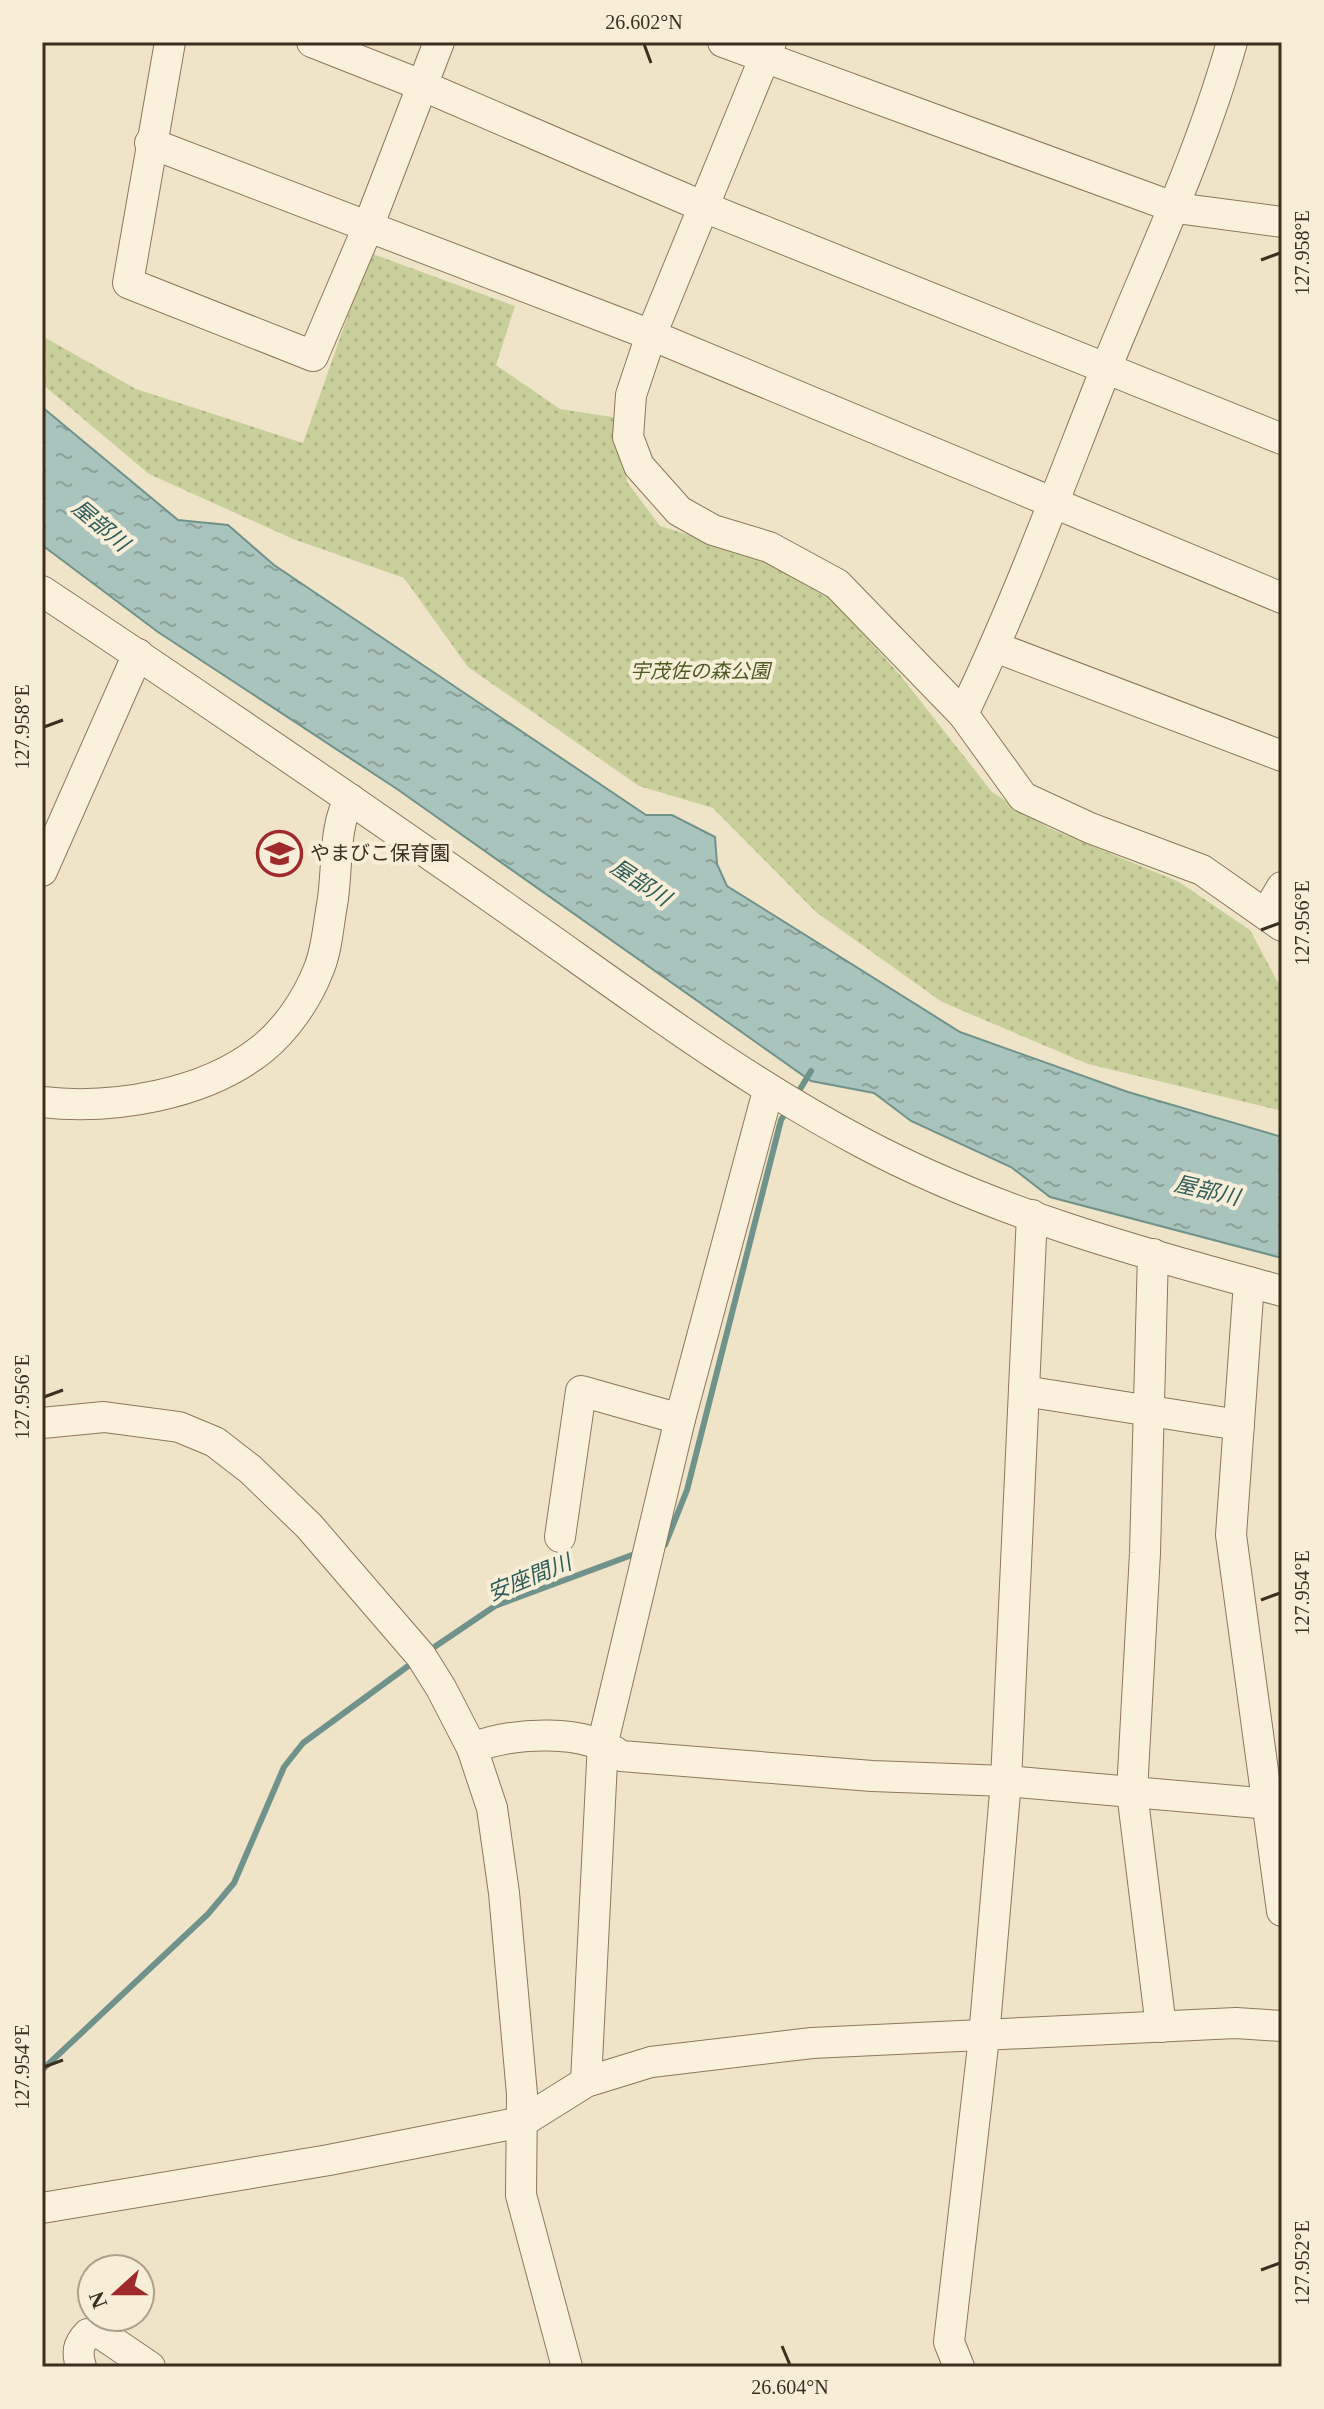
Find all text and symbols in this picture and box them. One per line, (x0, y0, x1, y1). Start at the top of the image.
text: 26.602°N (605, 11, 683, 33)
text: 127.958°E (1291, 210, 1313, 296)
water label: 屋部川 (67, 495, 136, 557)
park label: 宇茂佐の森公園 (630, 660, 773, 682)
text: 127.958°E (11, 684, 33, 770)
school or university icon: やまびこ保育園 (255, 829, 303, 877)
place label: やまびこ保育園 (310, 842, 450, 864)
water label: 屋部川 (606, 854, 677, 912)
text: 127.956°E (1291, 880, 1313, 966)
water label: 屋部川 (1172, 1171, 1244, 1211)
text: 127.956°E (11, 1354, 33, 1440)
water label: 安座間川 (484, 1549, 577, 1606)
text: 127.954°E (1291, 1550, 1313, 1636)
text: 127.954°E (11, 2024, 33, 2110)
text: 127.952°E (1291, 2220, 1313, 2306)
north arrow (76, 2253, 156, 2333)
text: N (83, 2288, 112, 2312)
text: 26.604°N (751, 2376, 829, 2398)

